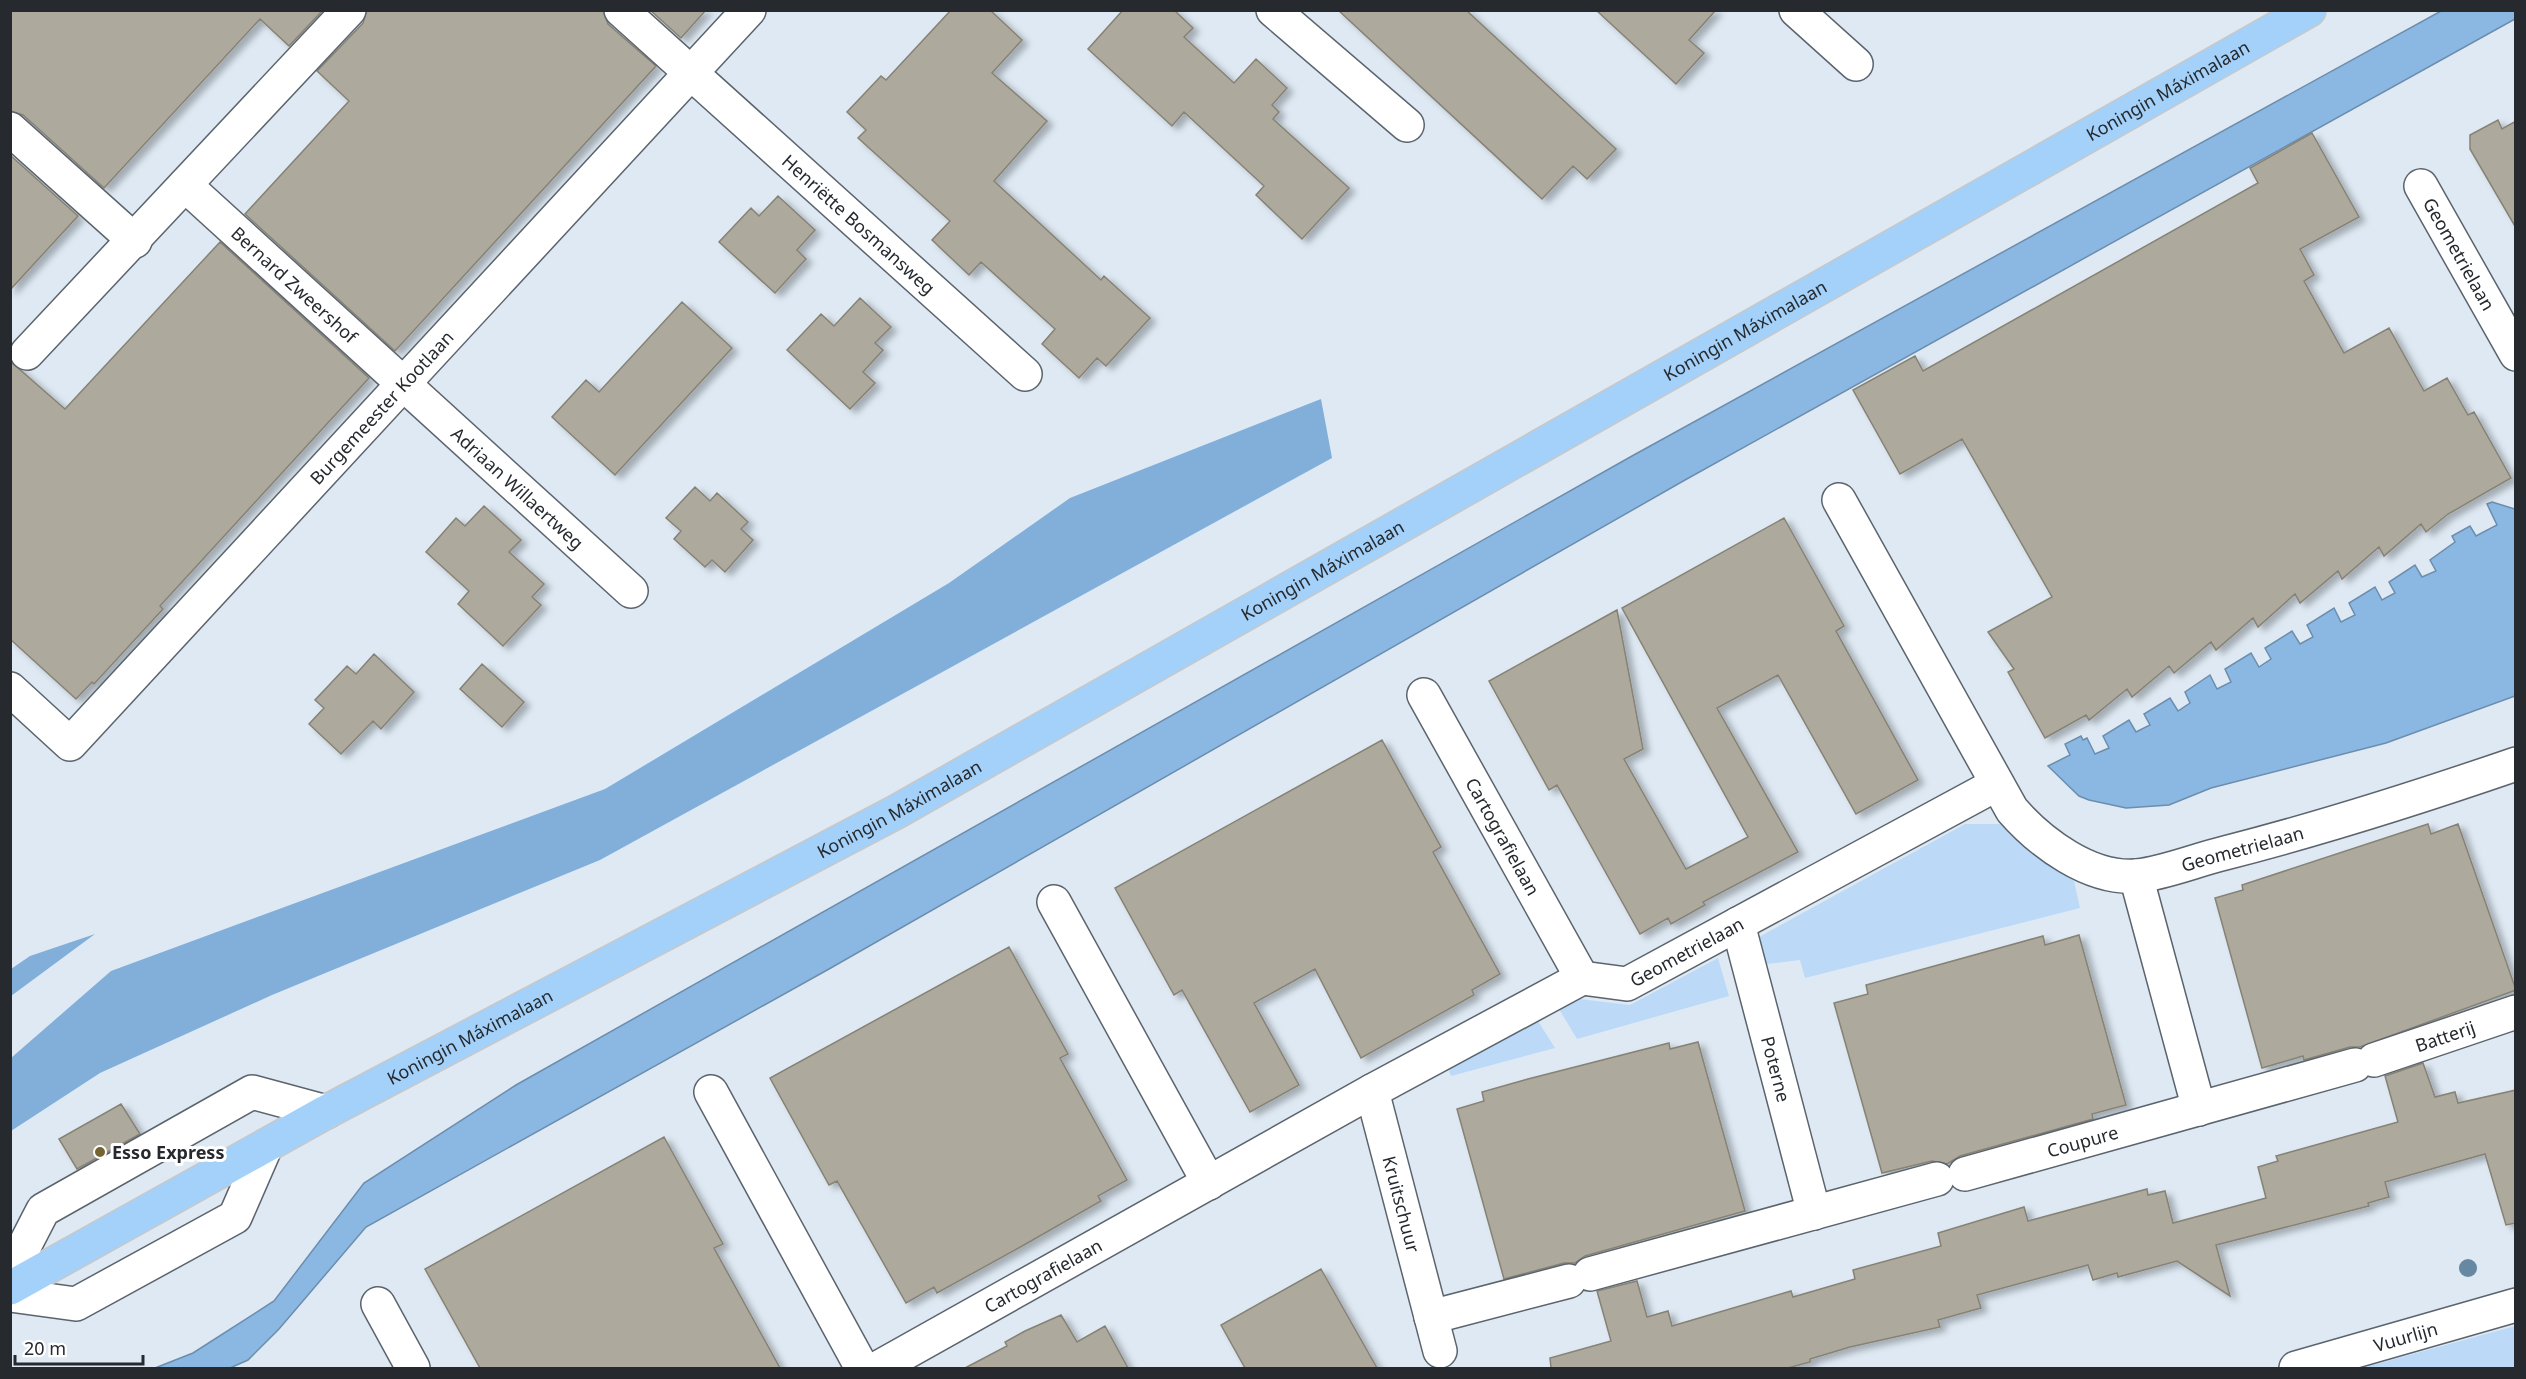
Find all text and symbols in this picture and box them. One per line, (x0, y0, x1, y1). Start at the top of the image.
street label: Koningin Máximalaan (2082, 34, 2254, 146)
street label: Henriëtte Bosmansweg (777, 149, 940, 299)
street label: Geometrielaan (2418, 193, 2501, 315)
street label: Bernard Zweershof (226, 221, 363, 349)
street label: Koningin Máximalaan (1659, 274, 1831, 386)
street label: Burgemeester Kootlaan (304, 325, 459, 489)
street label: Adriaan Willaertweg (446, 421, 589, 554)
street label: Koningin Máximalaan (1236, 514, 1408, 626)
street label: Koningin Máximalaan (813, 754, 986, 864)
street label: Cartografielaan (1460, 773, 1546, 900)
street label: Geometrielaan (2178, 820, 2306, 877)
street label: Geometrielaan (1626, 911, 1748, 992)
street label: Koningin Máximalaan (383, 983, 557, 1090)
street label: Batterij (2412, 1015, 2478, 1057)
street label: Poterne (1756, 1034, 1796, 1105)
street label: Coupure (2044, 1120, 2121, 1163)
place label: Esso Express (112, 1140, 224, 1164)
marker: Esso Express (93, 1145, 107, 1159)
street label: Kruitschuur (1377, 1153, 1426, 1256)
street label: Cartografielaan (980, 1233, 1106, 1318)
street label: Vuurlijn (2371, 1316, 2440, 1357)
scale bar (15, 1328, 142, 1366)
text: 20 m (24, 1336, 66, 1360)

